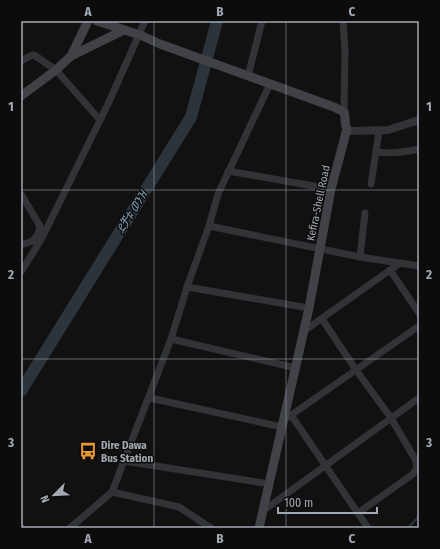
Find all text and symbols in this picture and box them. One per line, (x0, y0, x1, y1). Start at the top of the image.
text: A (83, 4, 92, 19)
text: B (216, 4, 224, 19)
text: C (349, 4, 356, 19)
text: 1 (8, 99, 14, 114)
text: 1 (426, 99, 432, 114)
street label: Kefira-Shell Road (304, 164, 333, 242)
water label: ደቻቱ ወንዝ (114, 187, 151, 236)
text: 2 (7, 267, 14, 282)
text: 2 (425, 267, 432, 282)
text: 3 (7, 435, 14, 450)
text: 3 (425, 435, 432, 450)
place label: Dire Dawa Bus Station (101, 439, 153, 465)
bus stop icon: Dire Dawa Bus Station (78, 441, 98, 461)
north arrow (34, 475, 74, 515)
scale bar (278, 489, 377, 515)
text: N (38, 493, 53, 505)
text: 100 m (284, 496, 313, 510)
text: A (83, 531, 92, 546)
text: B (216, 531, 224, 546)
text: C (349, 531, 356, 546)

